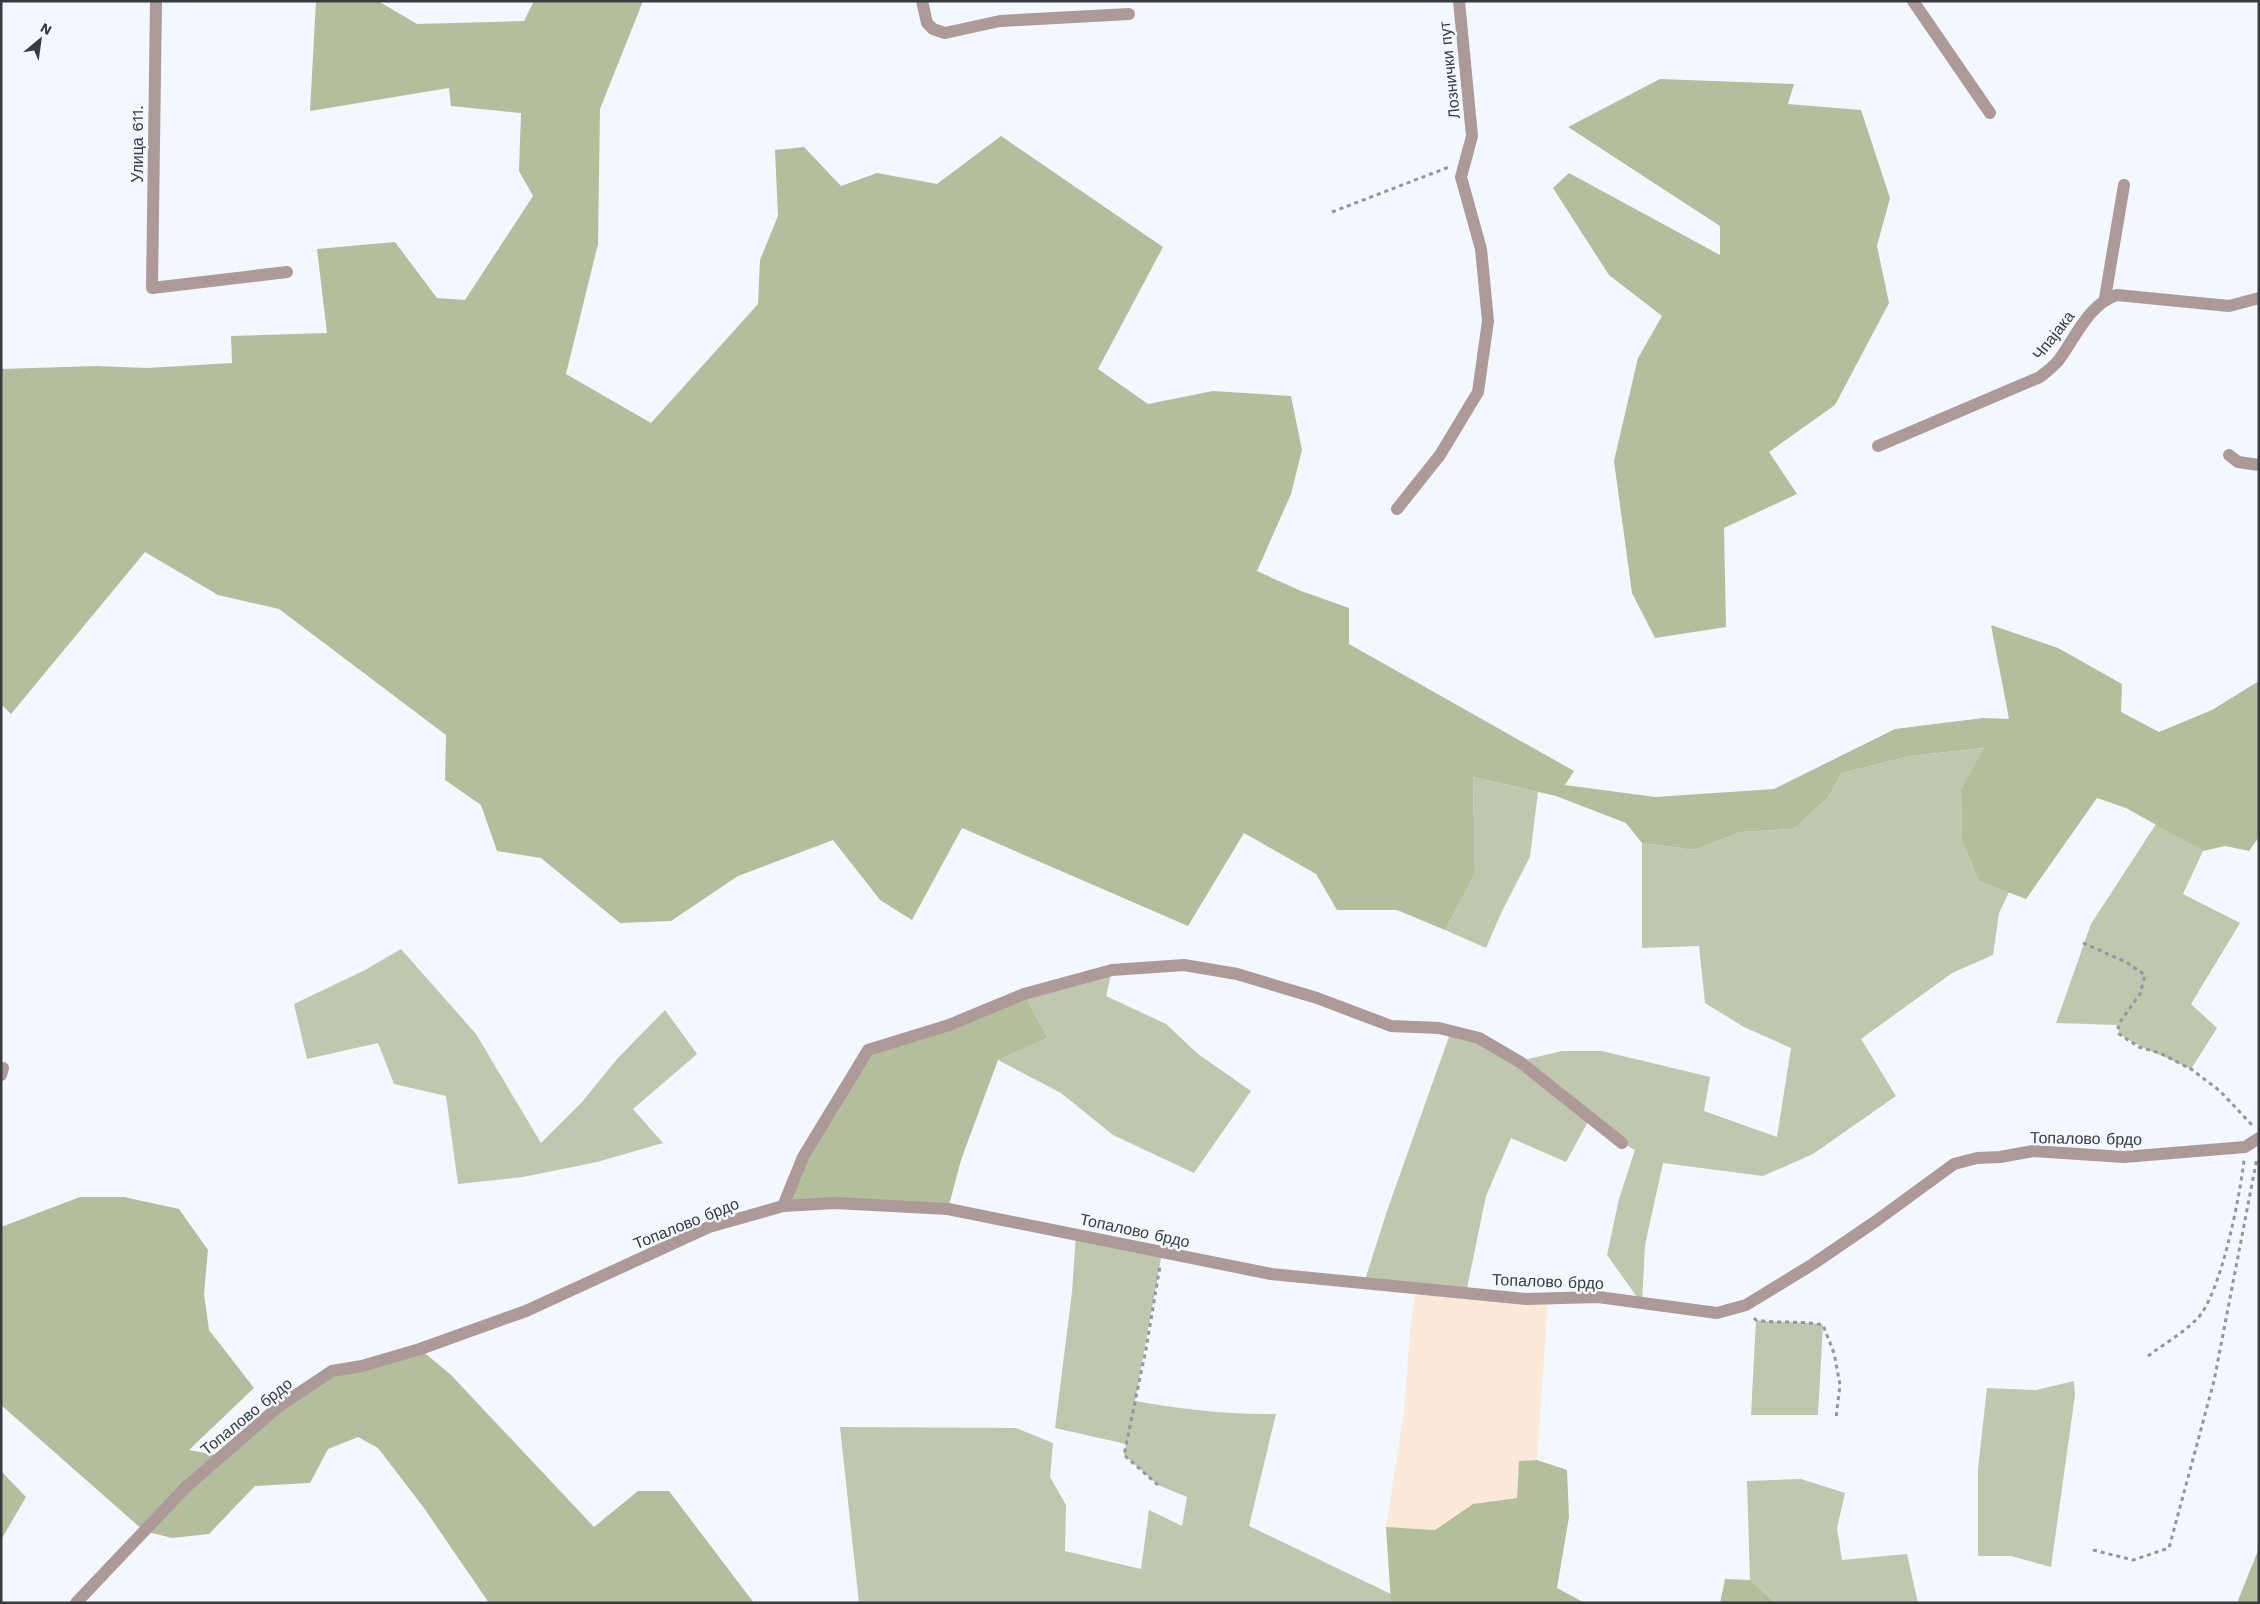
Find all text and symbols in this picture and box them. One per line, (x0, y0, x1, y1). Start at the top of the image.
north arrow (15, 15, 65, 65)
text: N (38, 19, 55, 38)
street label: Лознички пут (1435, 20, 1464, 120)
street label: Улица 611. (128, 105, 147, 183)
street label: Чпајака (2028, 307, 2078, 364)
street label: Топалово брдо (2030, 1128, 2142, 1149)
street label: Топалово брдо (631, 1194, 742, 1253)
street label: Топалово брдо (1078, 1210, 1192, 1251)
street label: Топалово брдо (1492, 1270, 1604, 1293)
street label: Топалово брдо (197, 1374, 296, 1459)

